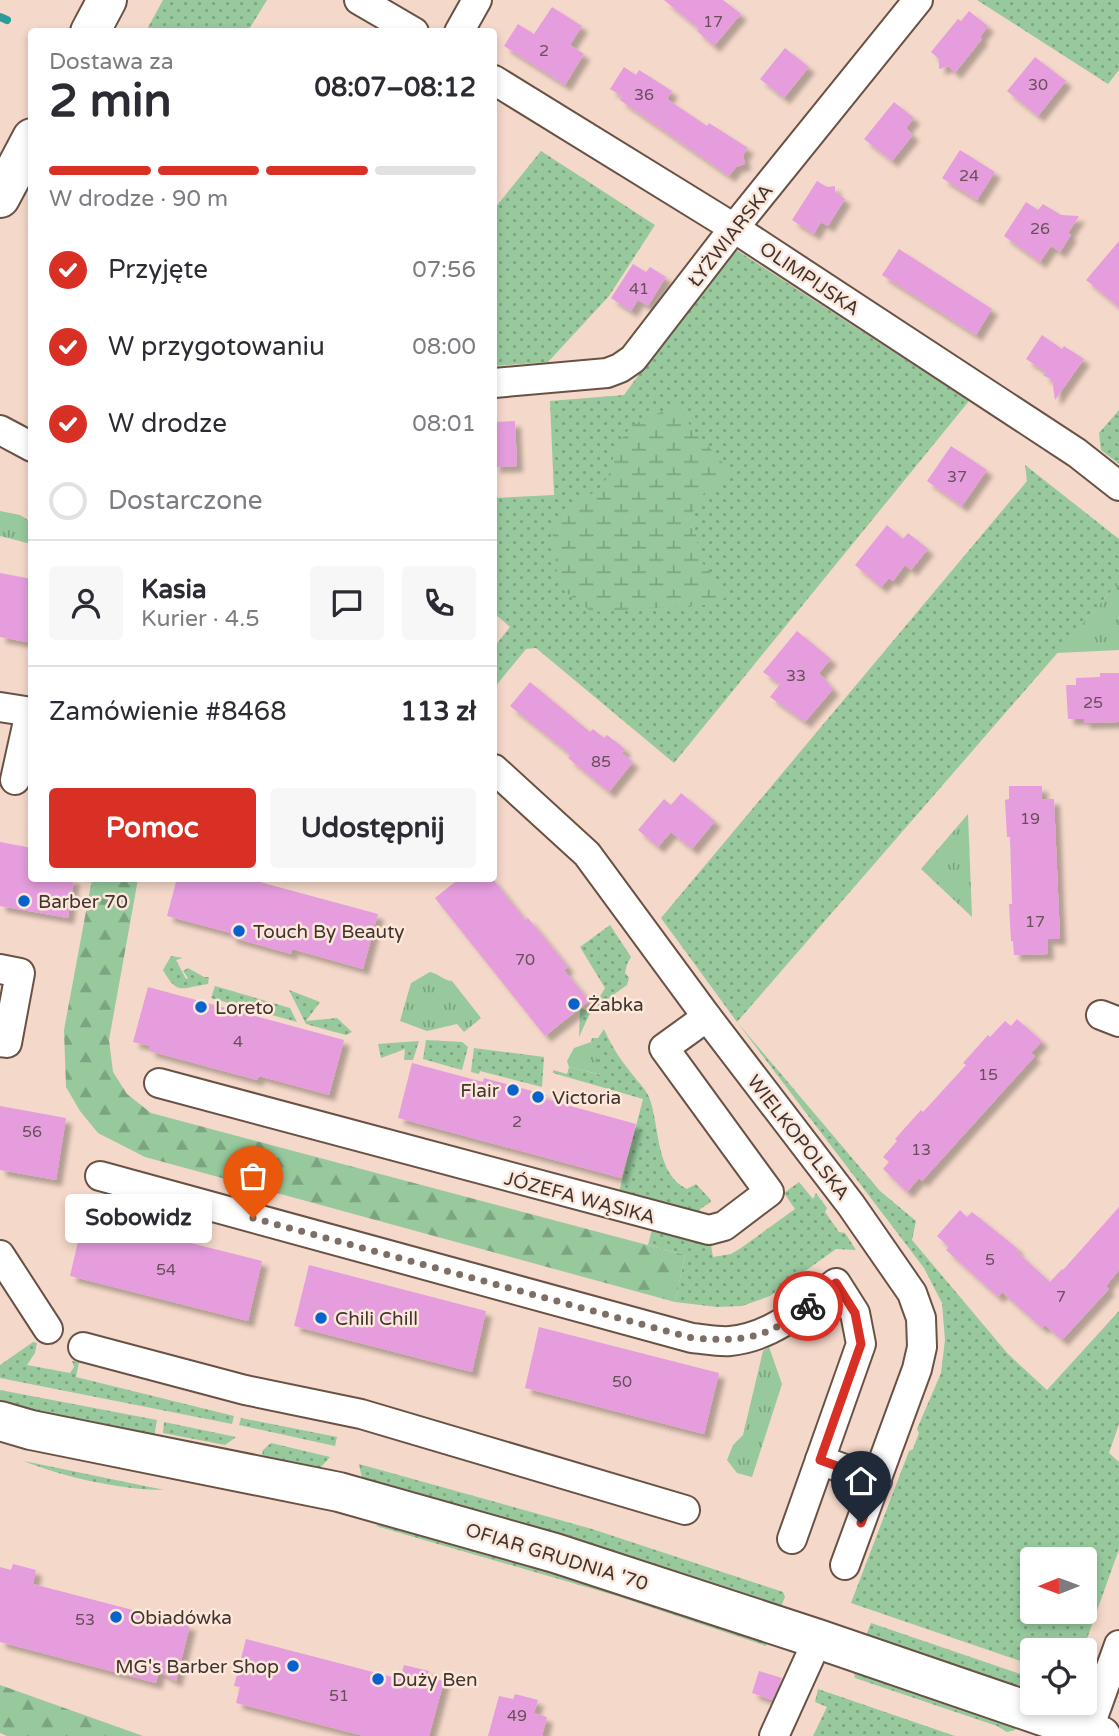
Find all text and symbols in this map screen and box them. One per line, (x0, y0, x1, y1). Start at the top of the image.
house number: 17 (703, 12, 723, 32)
house number: 2 (539, 41, 549, 61)
text: Dostawa za (49, 48, 174, 76)
text: 08:07–08:12 (315, 72, 476, 103)
text: 2 min (49, 74, 172, 129)
house number: 30 (1028, 75, 1048, 95)
house number: 36 (634, 85, 654, 105)
house number: 24 (959, 166, 979, 186)
street label: ŁYŻWIARSKA (684, 180, 778, 291)
text: W drodze · 90 m (49, 185, 228, 213)
house number: 26 (1030, 219, 1050, 239)
street label: OLIMPIJSKA (755, 237, 863, 320)
icon: check (49, 251, 87, 289)
text: Przyjęte (108, 254, 208, 285)
text: 07:56 (412, 256, 476, 284)
house number: 41 (629, 279, 649, 299)
icon: check (49, 328, 87, 366)
text: W przygotowaniu (108, 331, 325, 362)
text: 08:00 (412, 333, 476, 361)
icon: check (49, 405, 87, 443)
text: W drodze (108, 408, 227, 439)
text: 08:01 (412, 410, 476, 438)
house number: 37 (947, 467, 967, 487)
text: Dostarczone (108, 485, 263, 516)
button: person (49, 566, 123, 640)
button: chat (310, 566, 384, 640)
button: phone (402, 566, 476, 640)
text: Kasia (141, 574, 207, 605)
text: Kurier · 4.5 (141, 605, 260, 633)
house number: 33 (786, 666, 806, 686)
house number: 25 (1083, 693, 1103, 713)
text: Zamówienie #8468 (49, 696, 286, 727)
text: 113 zł (401, 696, 476, 727)
house number: 85 (591, 752, 611, 772)
button: Pomoc (49, 788, 256, 868)
button: Udostępnij (270, 788, 476, 868)
house number: 19 (1020, 809, 1040, 829)
place label: Barber 70 (38, 891, 128, 913)
marker: Barber 70 (16, 893, 32, 909)
house number: 17 (1025, 912, 1045, 932)
place label: Touch By Beauty (253, 921, 405, 943)
marker: Touch By Beauty (231, 923, 247, 939)
house number: 70 (515, 950, 535, 970)
place label: Żabka (588, 994, 644, 1016)
marker: Żabka (566, 996, 582, 1012)
place label: Loreto (215, 997, 274, 1019)
marker: Loreto (193, 999, 209, 1015)
house number: 4 (233, 1032, 243, 1052)
house number: 15 (978, 1065, 998, 1085)
street label: WIELKOPOLSKA (743, 1071, 854, 1205)
place label: Flair (460, 1080, 500, 1102)
marker: Flair (505, 1082, 521, 1098)
place label: Victoria (552, 1087, 621, 1109)
marker: Victoria (530, 1089, 546, 1105)
house number: 2 (512, 1112, 522, 1132)
house number: 56 (22, 1122, 42, 1142)
house number: 13 (911, 1140, 931, 1160)
pin (223, 1146, 283, 1218)
icon: bag (234, 1157, 272, 1195)
street label: JÓZEFA WĄSIKA (502, 1166, 658, 1229)
callout: Sobowidz (64, 1194, 211, 1242)
text: Sobowidz (85, 1204, 192, 1232)
house number: 5 (985, 1250, 995, 1270)
house number: 54 (156, 1260, 176, 1280)
courier (773, 1271, 843, 1341)
icon: bike (789, 1287, 827, 1325)
house number: 7 (1056, 1287, 1066, 1307)
place label: Chili Chill (335, 1308, 418, 1330)
marker: Chili Chill (313, 1310, 329, 1326)
house number: 50 (612, 1372, 632, 1392)
pin (831, 1451, 891, 1523)
icon: home (842, 1462, 880, 1500)
street label: OFIAR GRUDNIA '70 (463, 1519, 651, 1595)
north arrow (1020, 1547, 1097, 1624)
map controls (1020, 1547, 1097, 1715)
place label: Obiadówka (130, 1607, 232, 1629)
marker: Obiadówka (108, 1609, 124, 1625)
house number: 53 (75, 1610, 95, 1630)
button: locate (1020, 1638, 1097, 1715)
place label: MG's Barber Shop (115, 1656, 279, 1678)
marker: MG's Barber Shop (285, 1658, 301, 1674)
place label: Duży Ben (392, 1669, 478, 1691)
marker: Duży Ben (370, 1671, 386, 1687)
house number: 51 (329, 1686, 349, 1706)
house number: 49 (507, 1706, 527, 1726)

